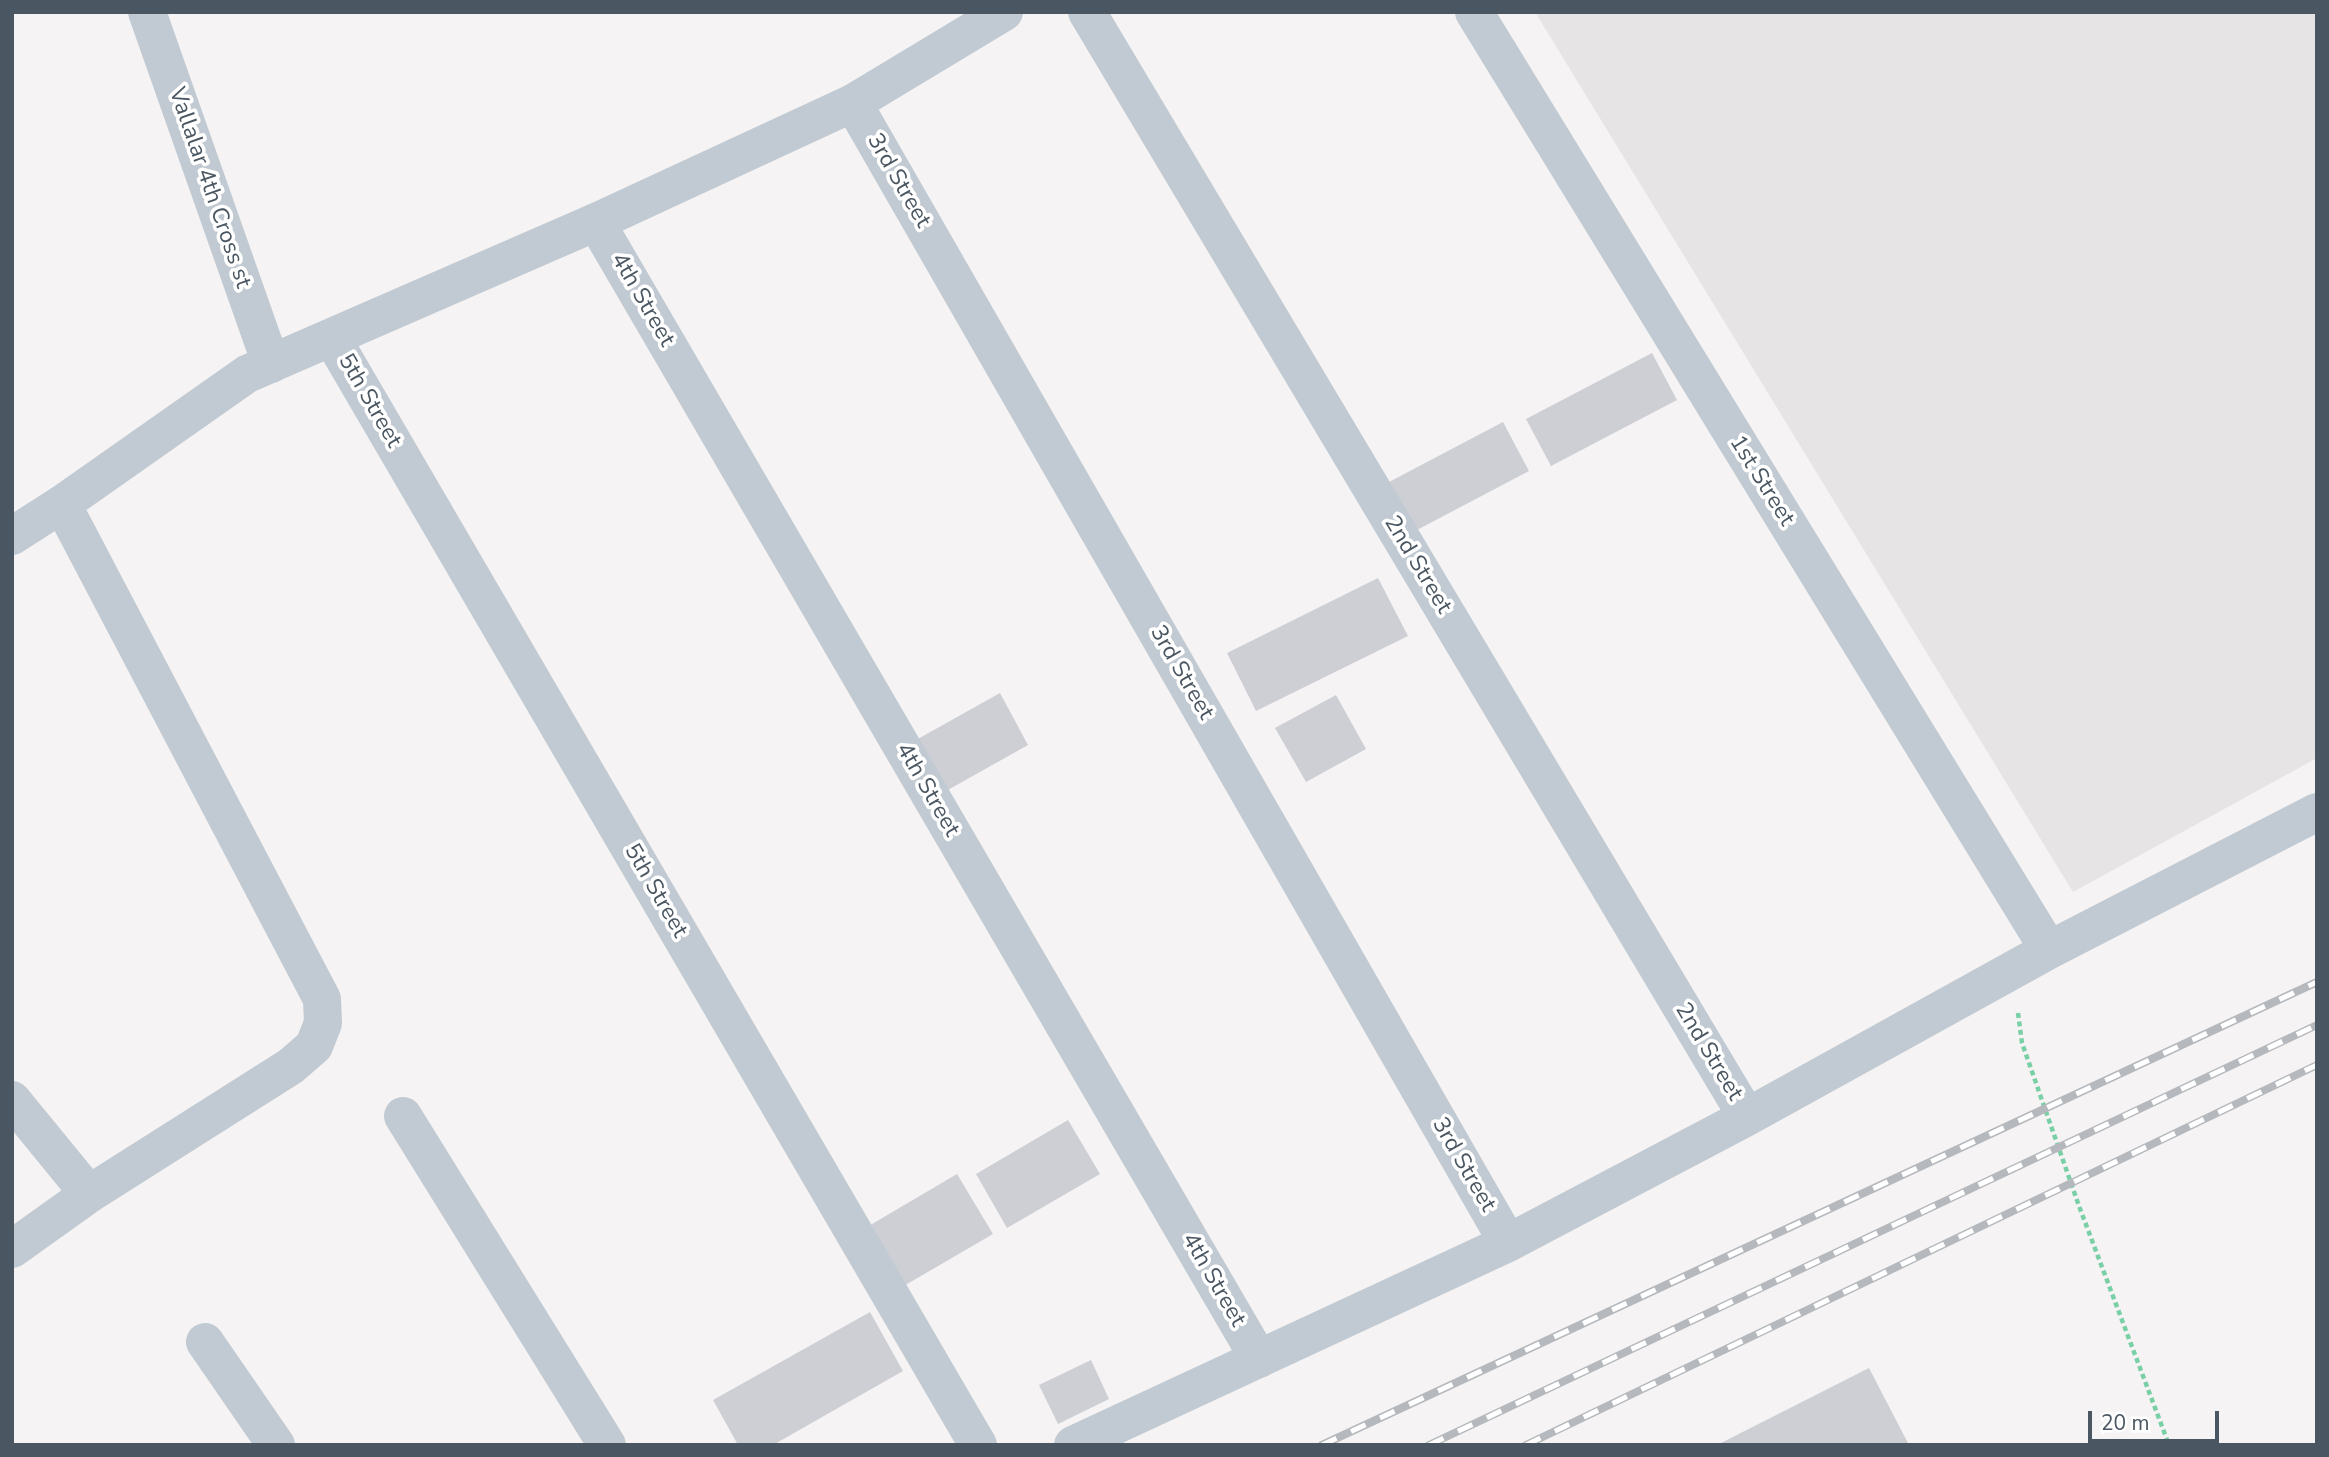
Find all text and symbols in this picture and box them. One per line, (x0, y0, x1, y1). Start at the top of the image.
street label: Vallalar 4th Cross st (162, 84, 256, 292)
street label: 3rd Street (860, 129, 936, 233)
street label: 4th Street (604, 248, 680, 352)
street label: 5th Street (331, 349, 407, 453)
street label: 1st Street (1722, 431, 1800, 531)
street label: 2nd Street (1377, 511, 1457, 619)
street label: 3rd Street (1143, 621, 1219, 725)
street label: 4th Street (889, 738, 965, 842)
street label: 5th Street (617, 839, 693, 943)
street label: 2nd Street (1668, 998, 1748, 1106)
street label: 3rd Street (1425, 1113, 1501, 1217)
street label: 4th Street (1175, 1228, 1251, 1332)
scale bar (2091, 1398, 2222, 1442)
text: 20 m (2101, 1409, 2150, 1437)

